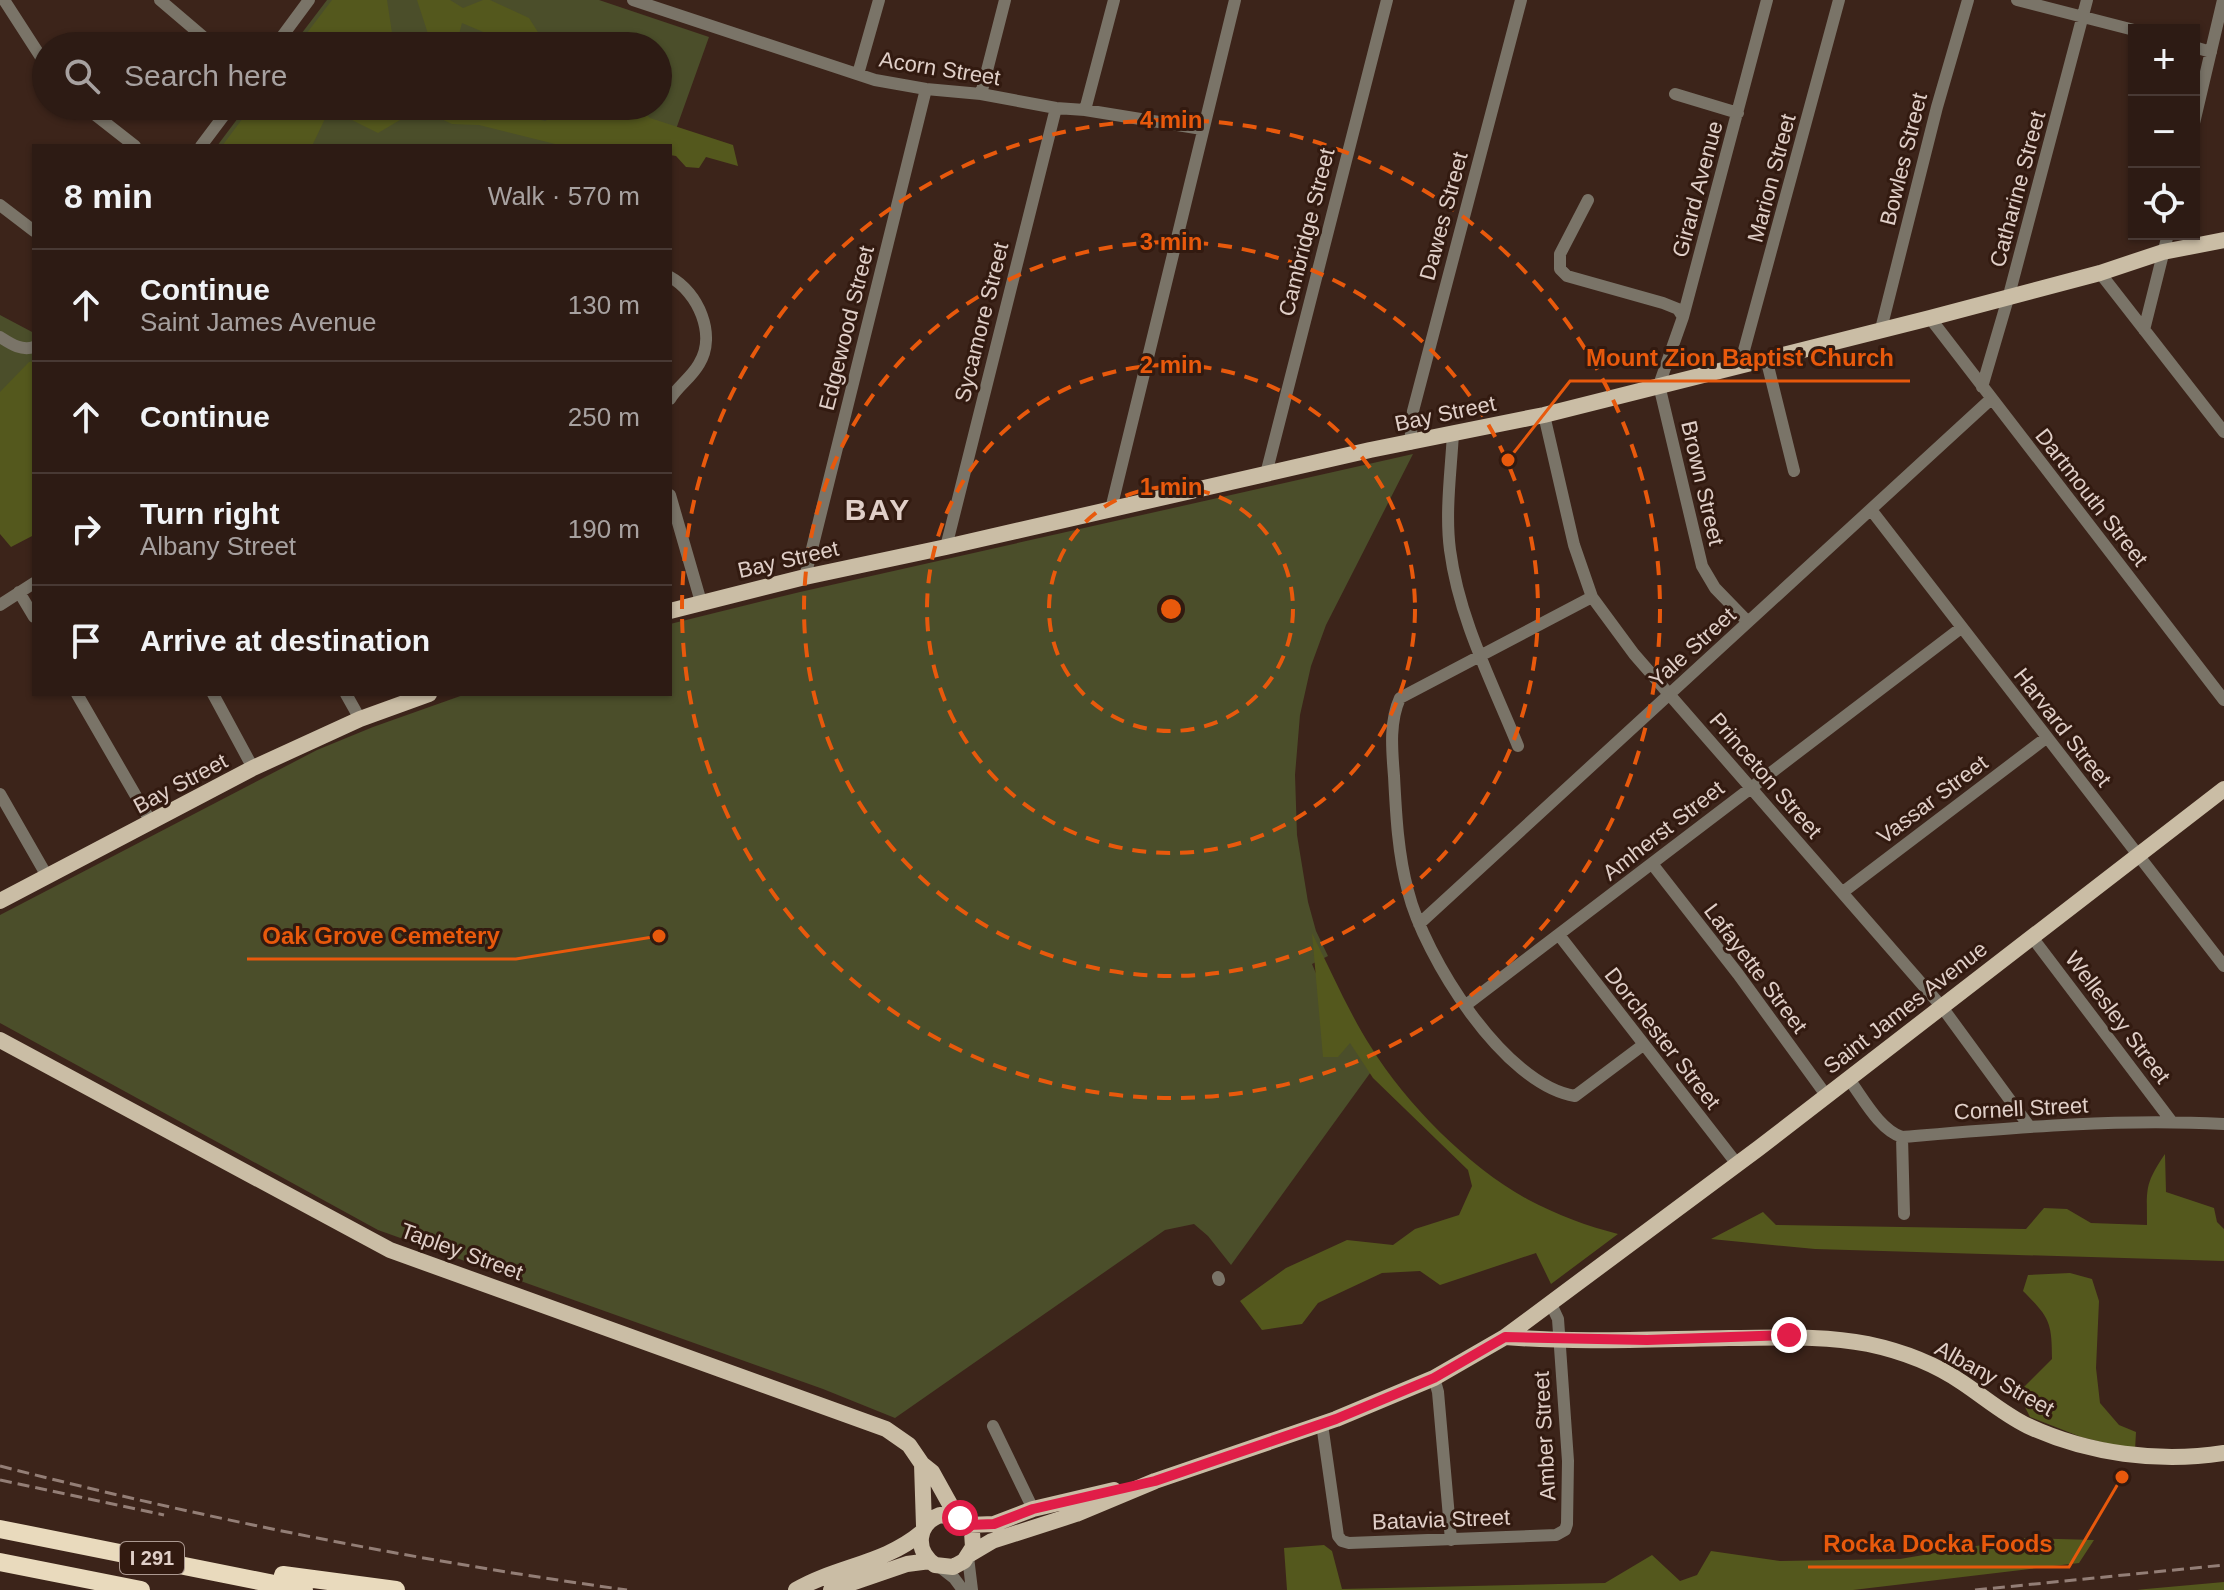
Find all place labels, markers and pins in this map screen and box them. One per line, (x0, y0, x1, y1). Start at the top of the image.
callout: Mount Zion Baptist Church (1570, 333, 1910, 381)
centre of rings (1157, 595, 1185, 623)
callout: Oak Grove Cemetery (247, 911, 516, 959)
callout: Rocka Docka Foods (1808, 1519, 2069, 1567)

